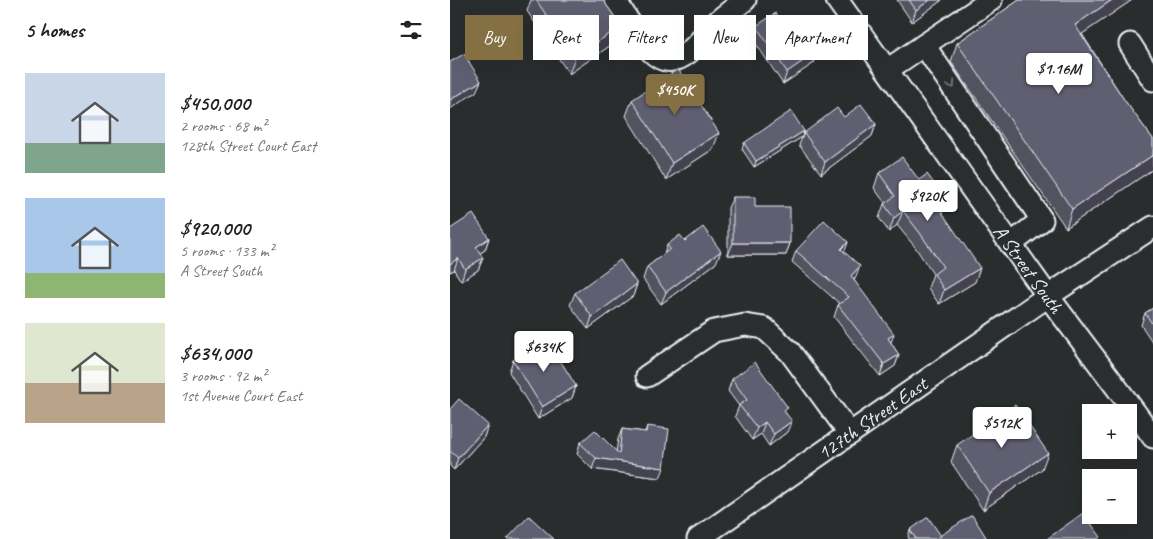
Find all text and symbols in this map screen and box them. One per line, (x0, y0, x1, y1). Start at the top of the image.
chip: Buy (465, 15, 523, 60)
chip: Rent (533, 15, 599, 60)
chip: Filters (609, 15, 684, 60)
chip: New (694, 15, 756, 60)
chip: Apartment (766, 15, 868, 60)
icon: filters (397, 16, 425, 44)
text: 5 homes (25, 17, 84, 43)
pin: $1.16M (1018, 52, 1100, 95)
text: $1.16M (1037, 59, 1081, 79)
pin: $450K (640, 74, 710, 116)
text: $450K (657, 80, 693, 100)
one-way arrow (946, 80, 955, 89)
text: $450,000 (180, 90, 250, 116)
icon: home (65, 93, 125, 153)
text: 2 rooms · 68 m² (180, 116, 266, 136)
text: 128th Street Court East (180, 136, 316, 156)
pin: $920K (893, 180, 963, 222)
text: $920K (910, 186, 946, 206)
text: $920,000 (180, 215, 250, 241)
icon: home (65, 218, 125, 278)
street label: A Street South (988, 220, 1069, 319)
text: 5 rooms · 133 m² (180, 241, 274, 261)
text: A Street South (180, 261, 263, 281)
pin: $634K (509, 330, 579, 373)
text: $634K (525, 337, 563, 357)
text: $634,000 (180, 340, 251, 366)
icon: home (65, 343, 125, 403)
text: 3 rooms · 92 m² (180, 366, 266, 386)
street label: 127th Street East (813, 370, 934, 465)
text: 1st Avenue Court East (180, 386, 302, 406)
map controls (1082, 404, 1137, 524)
button: + (1082, 404, 1137, 459)
pin: $512K (967, 406, 1037, 449)
text: $512K (984, 413, 1020, 433)
button: − (1082, 469, 1137, 524)

